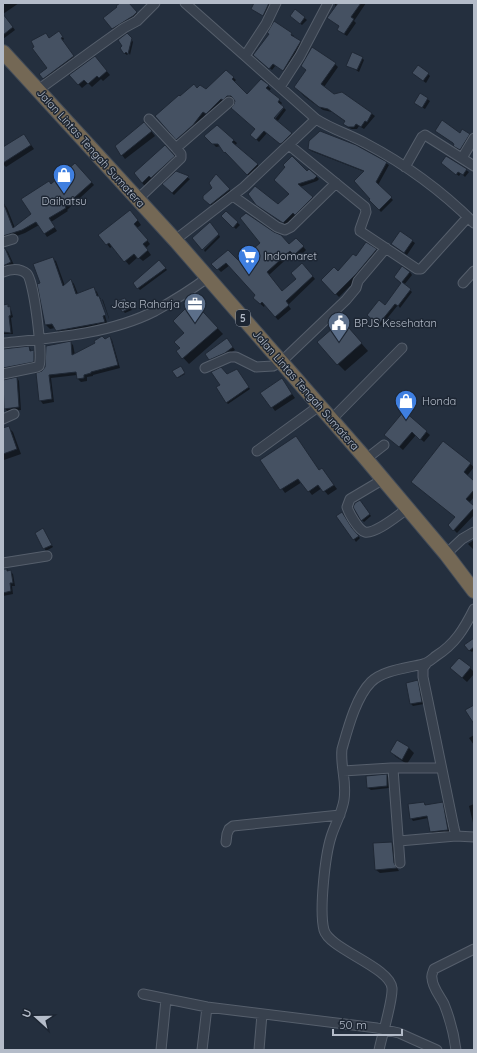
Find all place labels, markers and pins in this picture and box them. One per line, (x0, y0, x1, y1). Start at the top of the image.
shop icon: Daihatsu (51, 162, 77, 195)
place label: Daihatsu (41, 194, 87, 208)
supermarket icon: Indomaret (236, 243, 262, 276)
place label: Indomaret (264, 249, 317, 263)
office icon: Jasa Raharja (182, 291, 208, 324)
place label: Jasa Raharja (111, 297, 180, 311)
public building icon: BPJS Kesehatan (326, 310, 352, 343)
place label: BPJS Kesehatan (354, 316, 437, 330)
shop icon: Honda (393, 388, 419, 421)
place label: Honda (422, 394, 456, 408)

